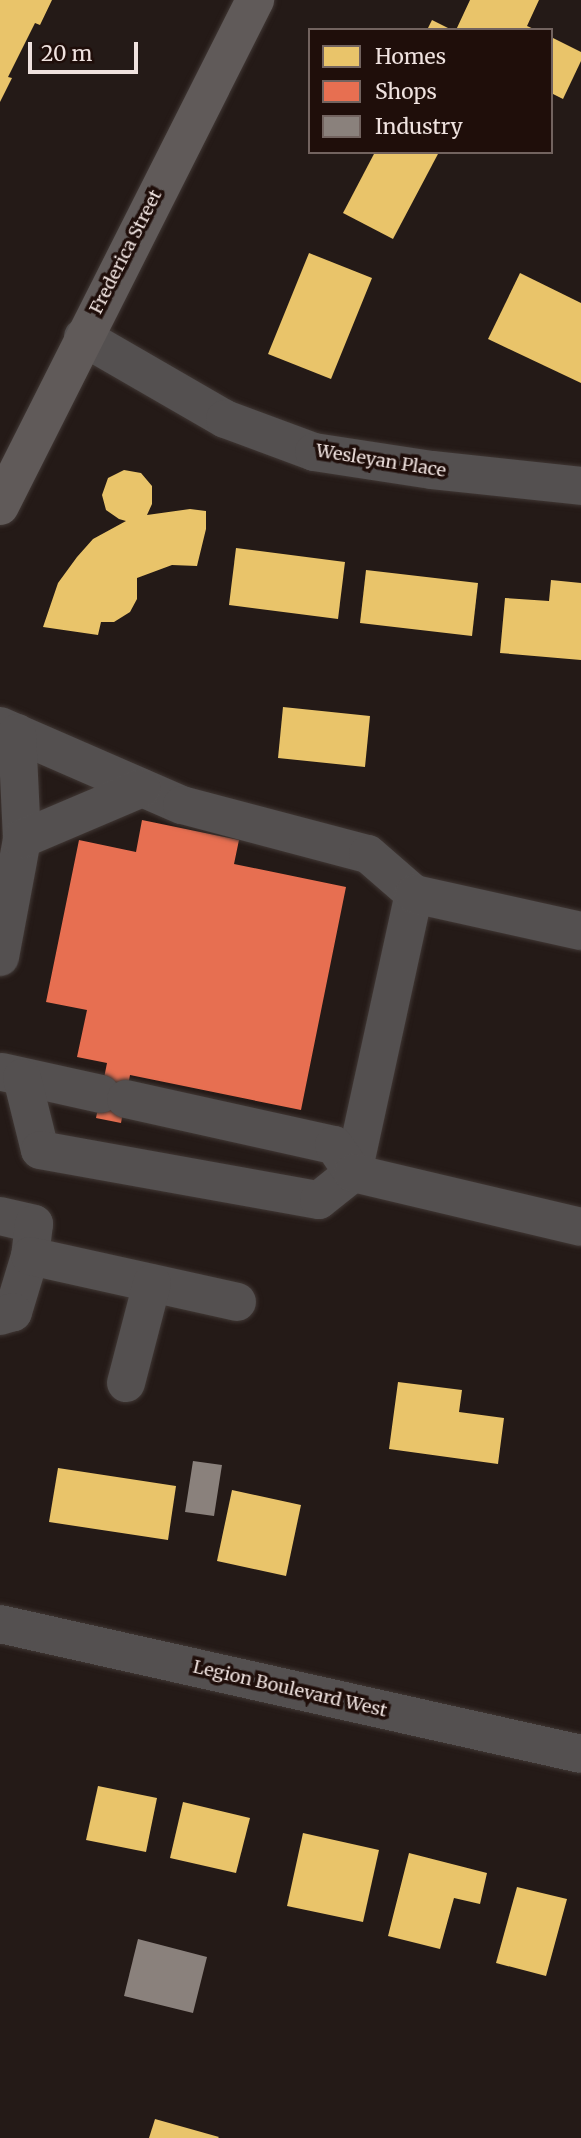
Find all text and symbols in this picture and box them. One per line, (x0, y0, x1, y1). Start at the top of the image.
scale bar (32, 28, 142, 72)
legend (308, 28, 553, 154)
text: 20 m (41, 40, 92, 67)
text: Homes (375, 43, 446, 70)
text: Shops (375, 78, 437, 105)
text: Industry (375, 113, 463, 140)
street label: Frederica Street (85, 186, 167, 318)
street label: Wesleyan Place (314, 440, 448, 482)
street label: Legion Boulevard West (191, 1656, 389, 1722)

